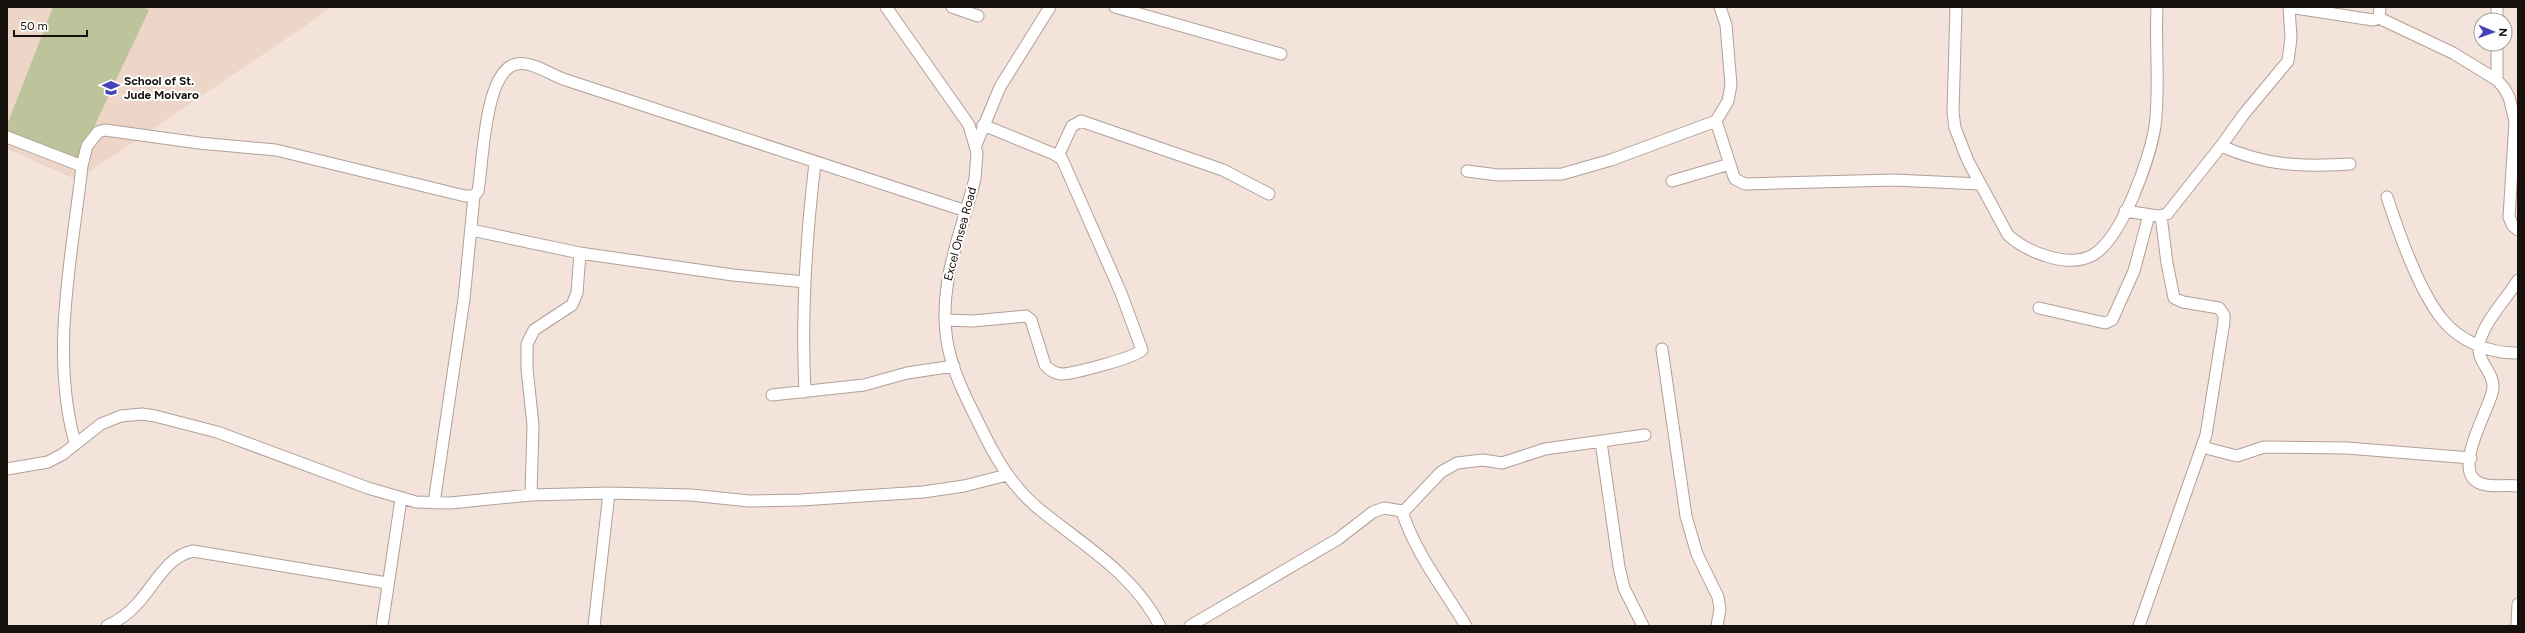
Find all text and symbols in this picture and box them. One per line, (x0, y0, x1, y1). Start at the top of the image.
scale bar (14, 12, 87, 38)
north arrow (2473, 12, 2513, 52)
text: 50 m (20, 19, 48, 33)
text: N (2496, 28, 2509, 37)
place label: School of St. Jude Moivaro (124, 74, 199, 102)
school or university icon: School of St. Jude Moivaro (101, 78, 121, 98)
street label: Excel Onsea Road (941, 186, 979, 282)

